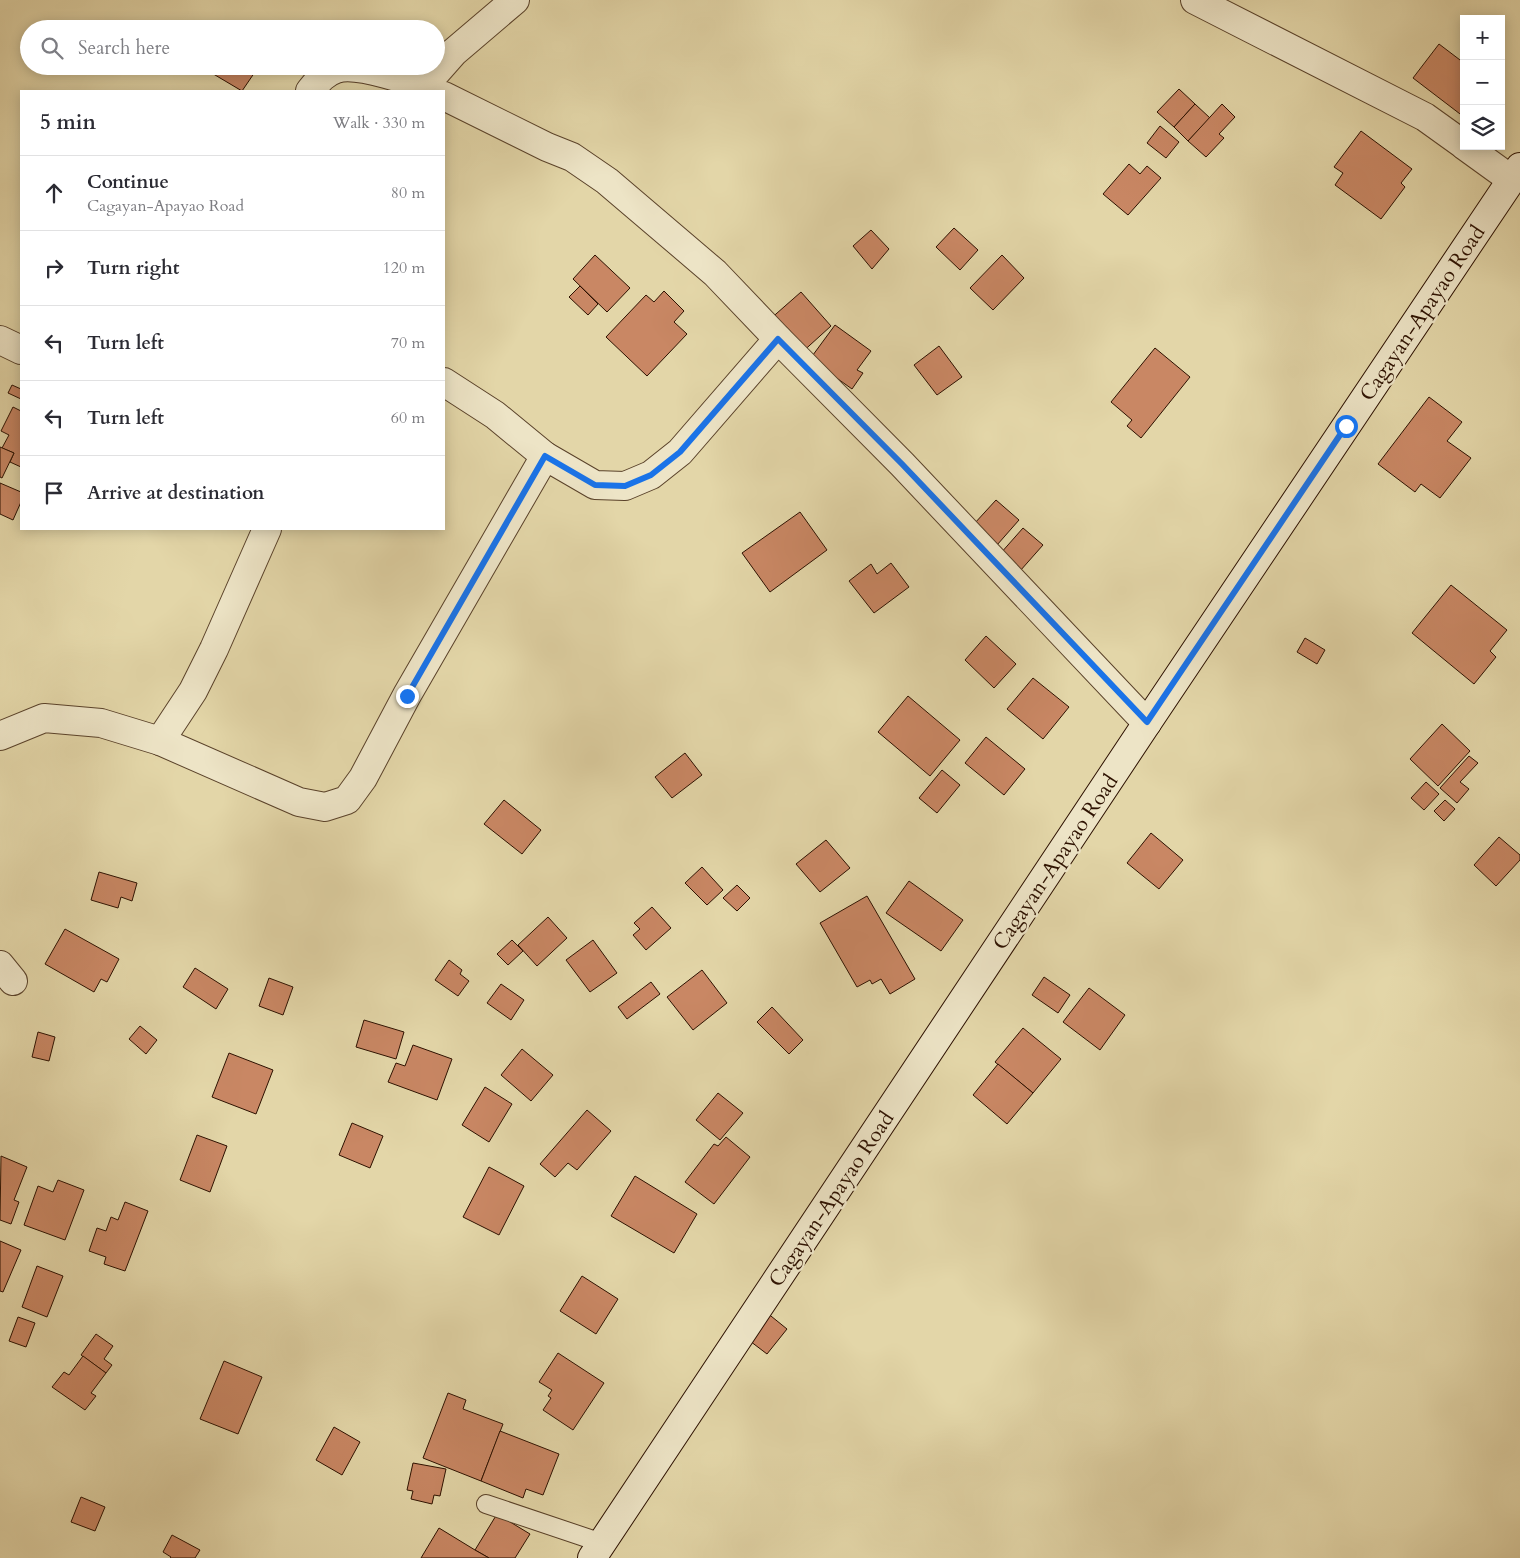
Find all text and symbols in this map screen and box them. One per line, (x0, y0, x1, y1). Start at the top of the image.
map controls (1460, 15, 1505, 150)
button: + (1460, 15, 1505, 60)
search box (20, 20, 445, 75)
icon: search (38, 34, 66, 62)
text: Search here (78, 35, 170, 61)
button: − (1460, 60, 1505, 105)
button: layers (1460, 105, 1505, 150)
text: 5 min (40, 108, 96, 137)
text: Walk · 330 m (333, 112, 425, 134)
text: Continue (87, 169, 169, 195)
icon: ahead (40, 179, 68, 207)
text: 80 m (391, 182, 425, 204)
text: Cagayan-Apayao Road (87, 195, 244, 217)
street label: Cagayan-Apayao Road (1353, 220, 1492, 407)
icon: right (40, 254, 68, 282)
text: Turn right (87, 255, 179, 281)
text: 120 m (383, 257, 425, 279)
icon: left (40, 329, 68, 357)
text: Turn left (87, 330, 164, 356)
text: 70 m (391, 332, 425, 354)
icon: left (40, 404, 68, 432)
text: Turn left (87, 405, 164, 431)
text: 60 m (391, 407, 425, 429)
route start (1335, 415, 1358, 438)
icon: arrive (40, 479, 68, 507)
text: Arrive at destination (87, 480, 264, 506)
route end (396, 685, 419, 708)
street label: Cagayan-Apayao Road (986, 769, 1125, 956)
street label: Cagayan-Apayao Road (762, 1106, 901, 1293)

